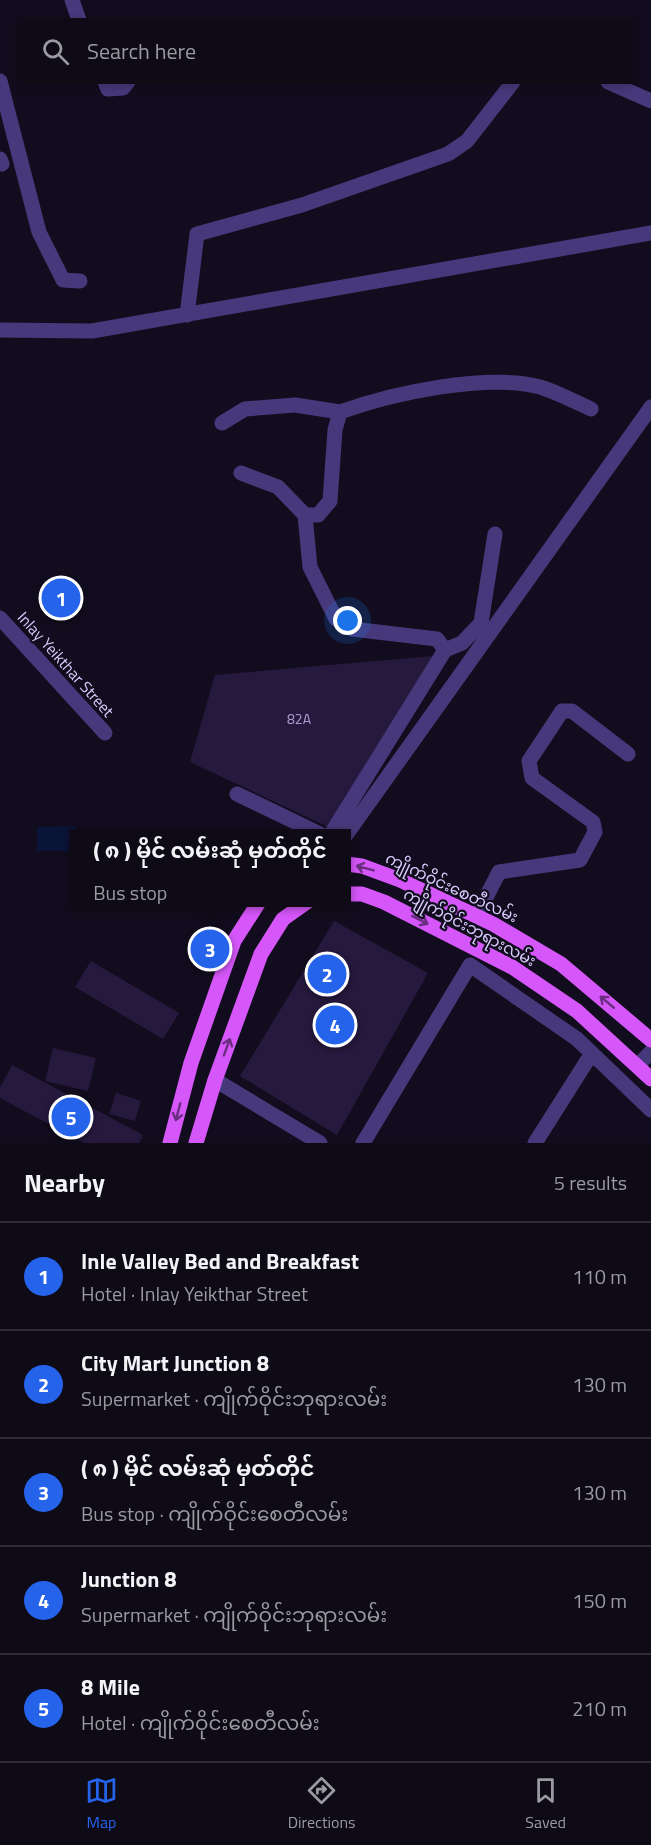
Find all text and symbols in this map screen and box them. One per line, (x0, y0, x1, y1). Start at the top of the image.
search box (18, 18, 633, 84)
text: Search here (87, 34, 196, 68)
icon: search (39, 35, 72, 68)
pin: 1 (42, 576, 80, 620)
street label: Inlay Yeikthar Street (12, 606, 120, 722)
your location (333, 606, 362, 635)
house number: 82A (287, 708, 312, 729)
popup (69, 829, 351, 907)
text: ( ၈ ) မိုင် လမ်းဆုံ မှတ်တိုင် (93, 833, 327, 867)
street label: ကျိုက်ဝိုင်းစေတီလမ်း (380, 846, 522, 931)
one-way arrow (355, 861, 374, 873)
text: Bus stop (93, 877, 167, 908)
street label: ကျိုက်ဝိုင်းဘုရားလမ်း (398, 882, 541, 975)
one-way arrow (411, 915, 429, 926)
pin: 3 (190, 926, 230, 972)
pin: 2 (308, 952, 346, 996)
one-way arrow (599, 996, 615, 1009)
pin: 4 (316, 1002, 354, 1048)
one-way arrow (222, 1038, 233, 1057)
pin: 5 (52, 1094, 90, 1140)
one-way arrow (172, 1103, 183, 1122)
text: Nearby (24, 1163, 105, 1202)
text: 5 results (554, 1167, 627, 1198)
text: Inle Valley Bed and Breakfast (81, 1244, 359, 1278)
text: 1 (38, 1261, 49, 1292)
text: 110 m (572, 1261, 627, 1292)
text: Hotel · Inlay Yeikthar Street (81, 1278, 308, 1309)
text: City Mart Junction 8 (81, 1346, 269, 1380)
text: 2 (38, 1369, 49, 1400)
text: 130 m (572, 1369, 627, 1400)
text: Supermarket · ကျိုက်ဝိုင်းဘုရားလမ်း (81, 1383, 387, 1414)
text: ( ၈ ) မိုင် လမ်းဆုံ မှတ်တိုင် (81, 1451, 315, 1485)
text: 3 (38, 1477, 49, 1508)
text: 130 m (572, 1477, 627, 1508)
text: Bus stop · ကျိုက်ဝိုင်းစေတီလမ်း (81, 1498, 348, 1529)
text: Junction 8 (81, 1562, 177, 1596)
text: 4 (38, 1585, 49, 1616)
text: 150 m (572, 1585, 627, 1616)
text: Supermarket · ကျိုက်ဝိုင်းဘုရားလမ်း (81, 1599, 387, 1630)
text: 8 Mile (81, 1670, 140, 1704)
text: 5 (38, 1693, 49, 1724)
text: 210 m (572, 1693, 627, 1724)
text: Hotel · ကျိုက်ဝိုင်းစေတီလမ်း (81, 1707, 320, 1738)
tab: Map (85, 1774, 118, 1834)
tab: Directions (288, 1774, 356, 1834)
tab: Saved (525, 1774, 566, 1834)

